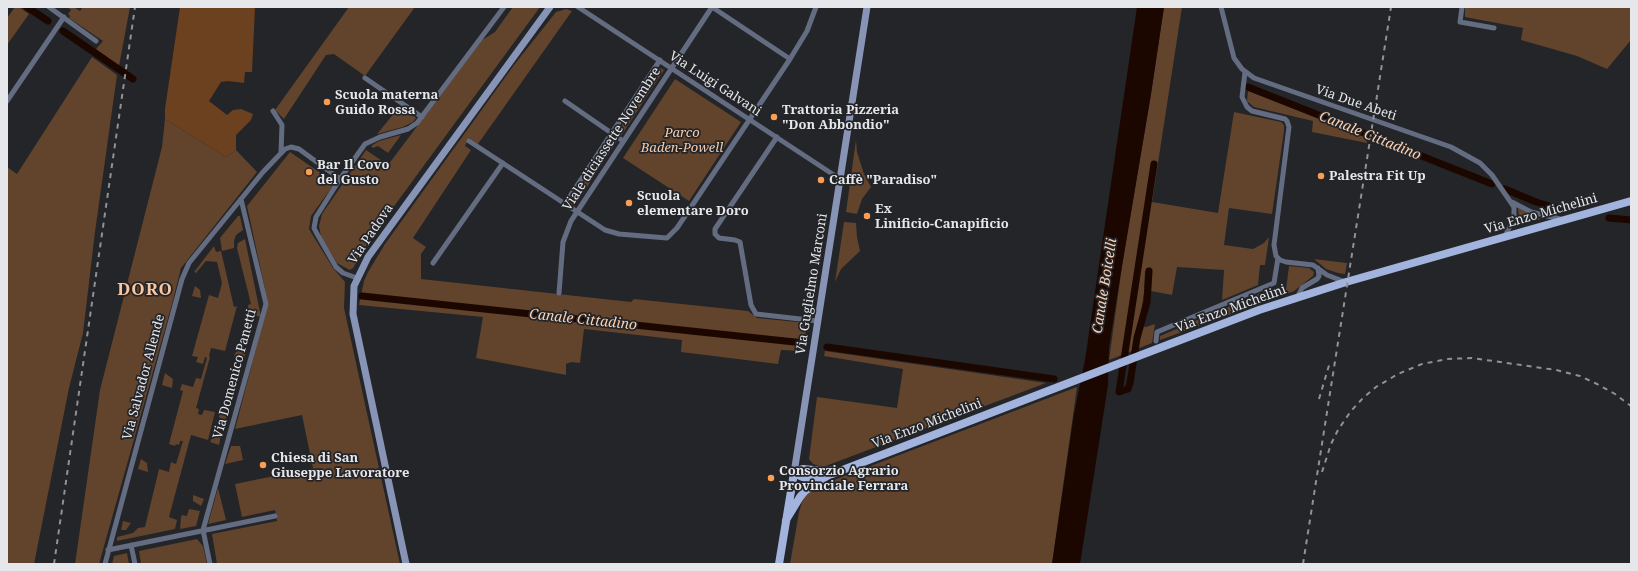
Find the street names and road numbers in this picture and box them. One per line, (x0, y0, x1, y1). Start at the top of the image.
street label: Via Luigi Galvani (666, 48, 764, 120)
street label: Viale diciassette Novembre (560, 64, 664, 214)
street label: Via Due Abeti (1314, 82, 1398, 124)
street label: Via Enzo Michelini (1483, 190, 1599, 238)
street label: Via Padova (345, 201, 397, 267)
street label: Via Guglielmo Marconi (793, 212, 831, 356)
street label: Via Enzo Michelini (1174, 282, 1288, 336)
street label: Via Domenico Panetti (210, 308, 260, 440)
street label: Via Salvador Allende (120, 312, 168, 442)
street label: Via Enzo Michelini (870, 396, 984, 452)

